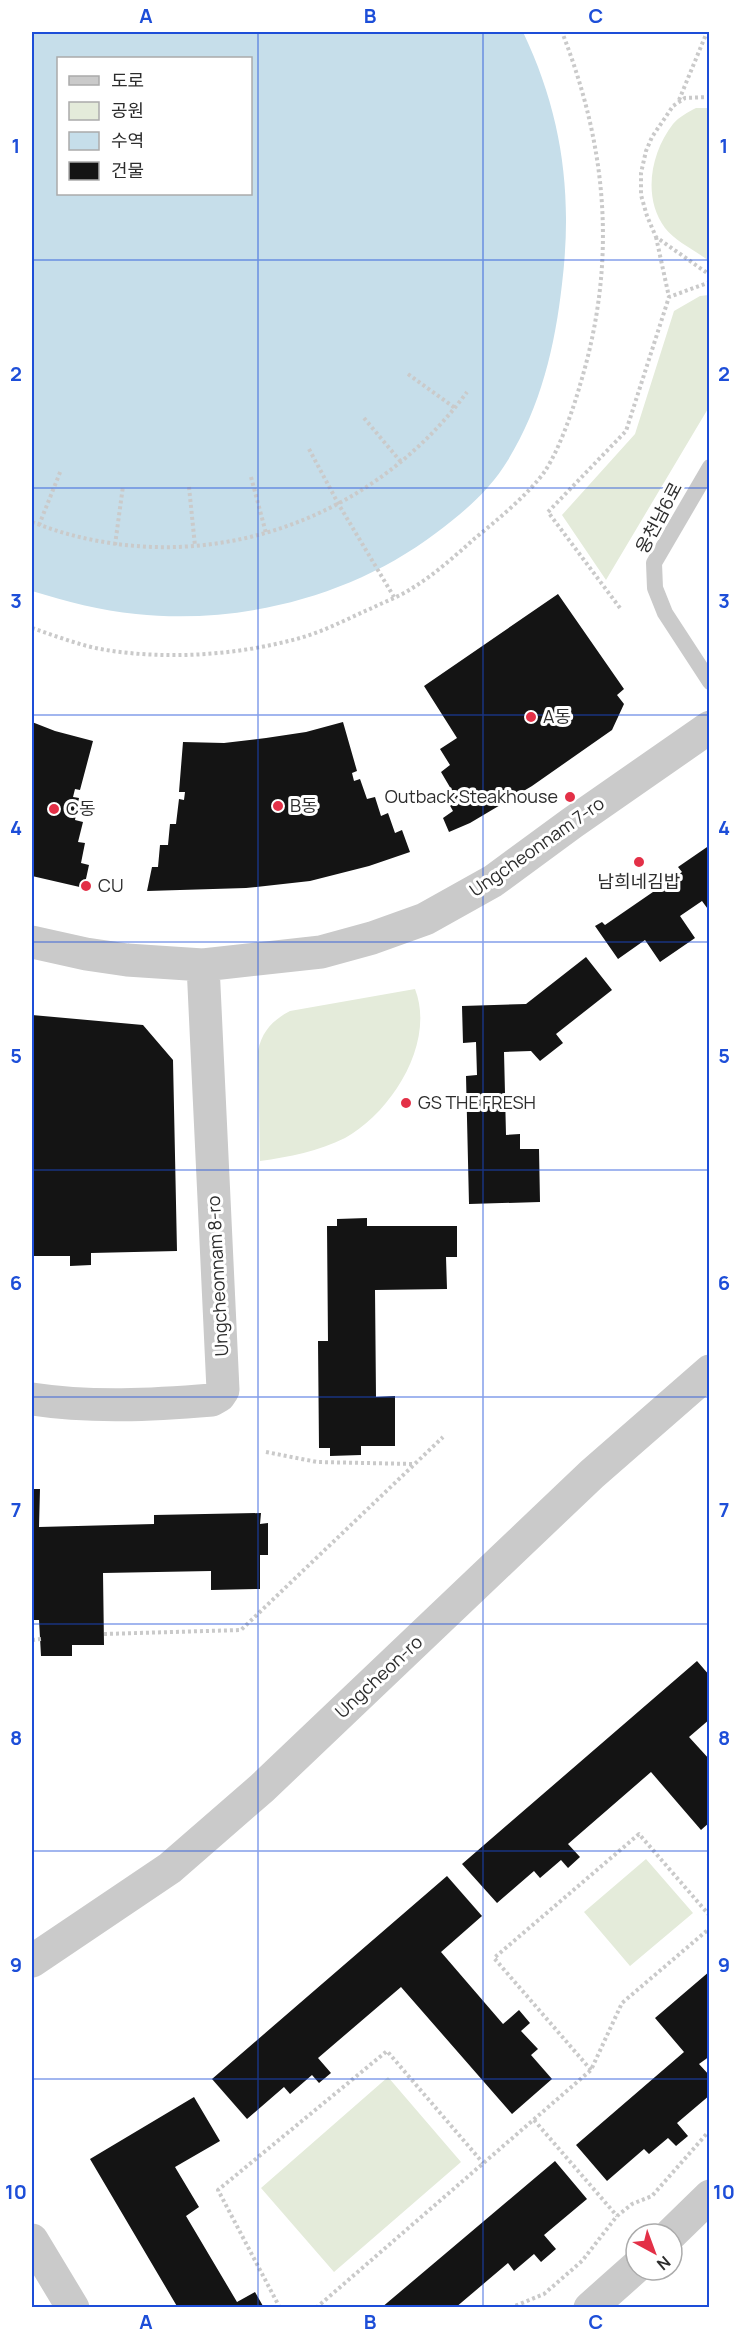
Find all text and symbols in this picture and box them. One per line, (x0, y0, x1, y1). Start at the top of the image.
text: A (139, 2, 153, 29)
text: B (364, 2, 377, 29)
text: C (589, 2, 603, 29)
legend (57, 57, 252, 195)
text: 도로 (111, 68, 144, 92)
text: 공원 (111, 98, 144, 122)
text: 수역 (111, 128, 144, 152)
text: 1 (12, 132, 20, 159)
text: 1 (720, 132, 728, 159)
text: 건물 (111, 158, 144, 182)
text: 2 (10, 360, 22, 387)
text: 2 (718, 360, 730, 387)
street label: 웅천남6로 (629, 478, 687, 557)
text: 3 (10, 587, 22, 614)
text: 3 (718, 587, 730, 614)
place label: A동 (543, 704, 571, 728)
marker: A동 (524, 710, 538, 724)
place label: Outback Steakhouse (385, 784, 558, 808)
marker: Outback Steakhouse (563, 790, 577, 804)
street label: Ungcheonnam 7-ro (464, 791, 609, 902)
place label: B동 (290, 793, 318, 817)
place label: C동 (66, 796, 95, 820)
marker: B동 (271, 799, 285, 813)
marker: C동 (47, 802, 61, 816)
text: 4 (10, 814, 22, 841)
text: 4 (718, 814, 730, 841)
marker: 남희네김밥 (632, 855, 646, 869)
place label: 남희네김밥 (598, 869, 680, 893)
place label: CU (98, 873, 124, 897)
marker: CU (79, 879, 93, 893)
text: 5 (10, 1042, 22, 1069)
text: 5 (718, 1042, 730, 1069)
place label: GS THE FRESH (418, 1090, 536, 1114)
marker: GS THE FRESH (399, 1096, 413, 1110)
street label: Ungcheonnam 8-ro (201, 1195, 233, 1357)
text: 6 (10, 1269, 22, 1296)
text: 6 (718, 1269, 730, 1296)
text: 7 (11, 1496, 21, 1523)
text: 7 (719, 1496, 729, 1523)
street label: Ungcheon-ro (330, 1630, 427, 1723)
text: 8 (10, 1724, 22, 1751)
text: 8 (718, 1724, 730, 1751)
text: 9 (10, 1951, 22, 1978)
text: 9 (718, 1951, 730, 1978)
text: 10 (5, 2178, 27, 2205)
text: 10 (713, 2178, 735, 2205)
north arrow (624, 2222, 684, 2282)
text: N (652, 2251, 675, 2275)
text: A (139, 2308, 153, 2335)
text: B (364, 2308, 377, 2335)
text: C (589, 2308, 603, 2335)

